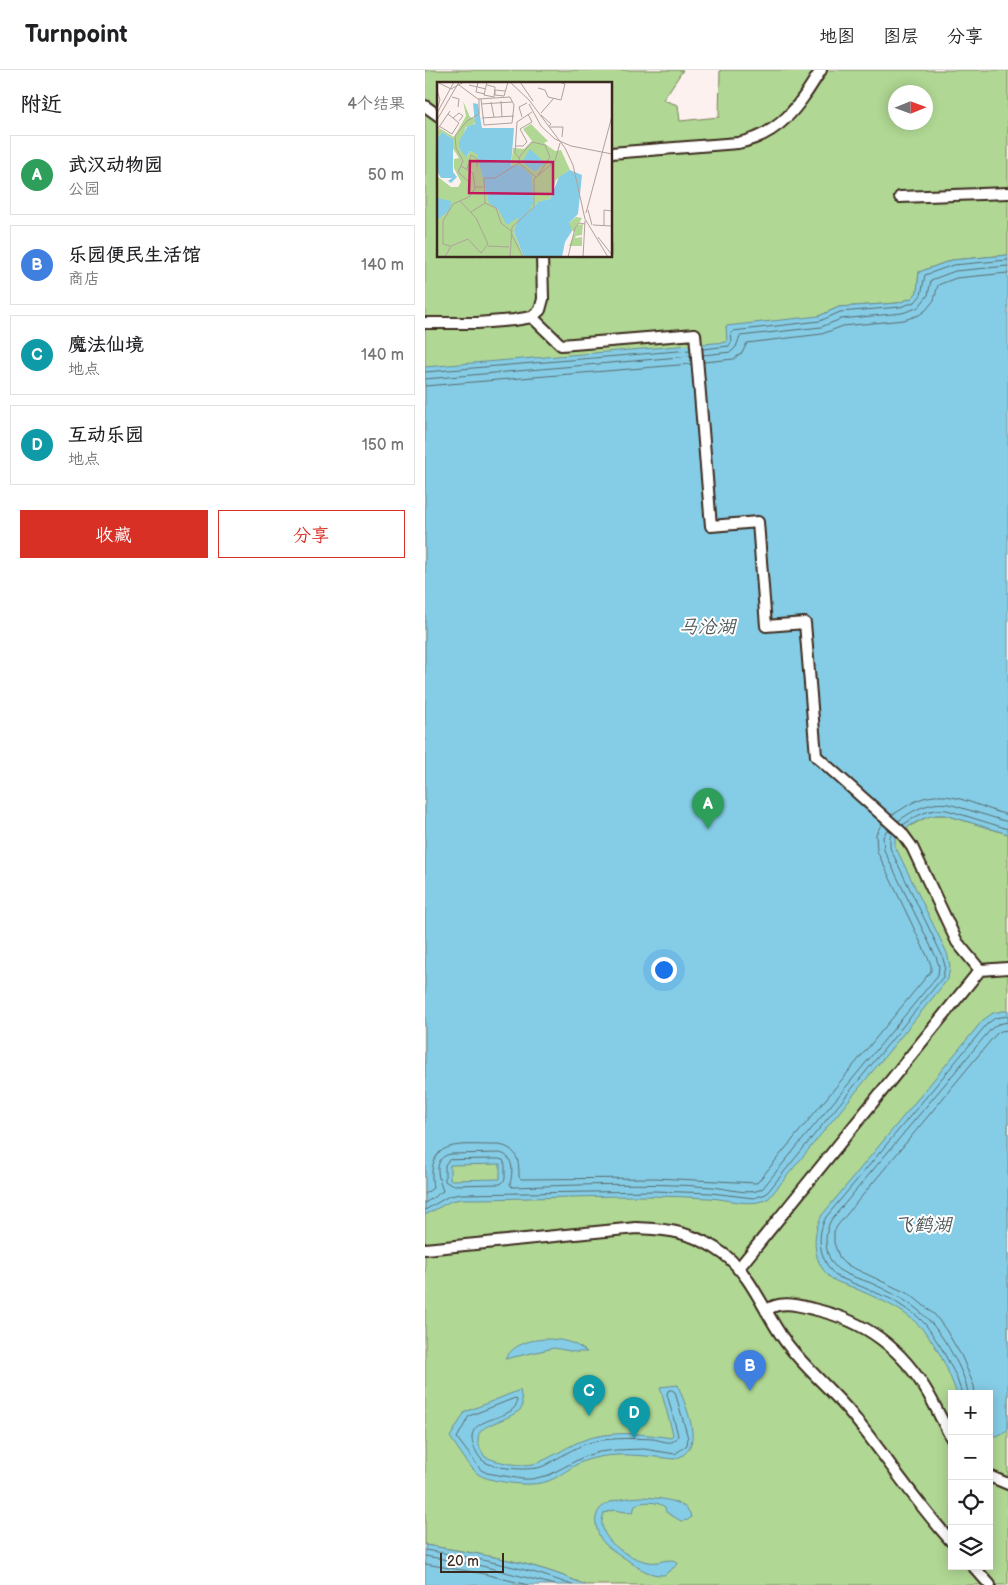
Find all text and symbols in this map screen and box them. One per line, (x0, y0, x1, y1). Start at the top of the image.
text: Turnpoint (25, 20, 128, 49)
text: 地图 (819, 26, 855, 47)
text: 图层 (883, 26, 919, 47)
text: 分享 (947, 26, 983, 47)
inset map (437, 82, 613, 258)
north arrow (888, 85, 933, 130)
text: 附近 (20, 92, 62, 117)
text: 4个结果 (347, 95, 405, 114)
text: 武汉动物园 (68, 154, 163, 177)
text: A (32, 166, 42, 185)
text: 50 m (368, 166, 404, 185)
text: 公园 (68, 180, 100, 199)
text: 乐园便民生活馆 (68, 244, 201, 267)
text: B (31, 256, 43, 275)
text: 140 m (361, 256, 404, 275)
text: 商店 (68, 270, 100, 289)
text: 魔法仙境 (68, 334, 144, 357)
text: C (31, 346, 43, 365)
text: 140 m (361, 346, 404, 365)
text: 地点 (68, 360, 100, 379)
text: 互动乐园 (68, 424, 144, 447)
text: D (31, 436, 43, 455)
text: 150 m (362, 436, 404, 455)
text: 地点 (68, 450, 100, 469)
button: 收藏 (20, 510, 208, 558)
button: 分享 (218, 510, 405, 558)
water label: 马沧湖 (678, 616, 737, 639)
pin: A (692, 788, 724, 829)
your location (651, 957, 677, 983)
water label: 飞鹤湖 (894, 1214, 953, 1237)
pin: B (734, 1350, 766, 1391)
pin: C (573, 1375, 605, 1416)
map controls (948, 1390, 993, 1570)
button: + (948, 1390, 993, 1435)
pin: D (618, 1397, 650, 1438)
button: − (948, 1435, 993, 1480)
button: locate (948, 1480, 993, 1525)
button: layers (948, 1525, 993, 1570)
scale bar (440, 1550, 504, 1573)
text: 20 m (447, 1553, 479, 1570)

